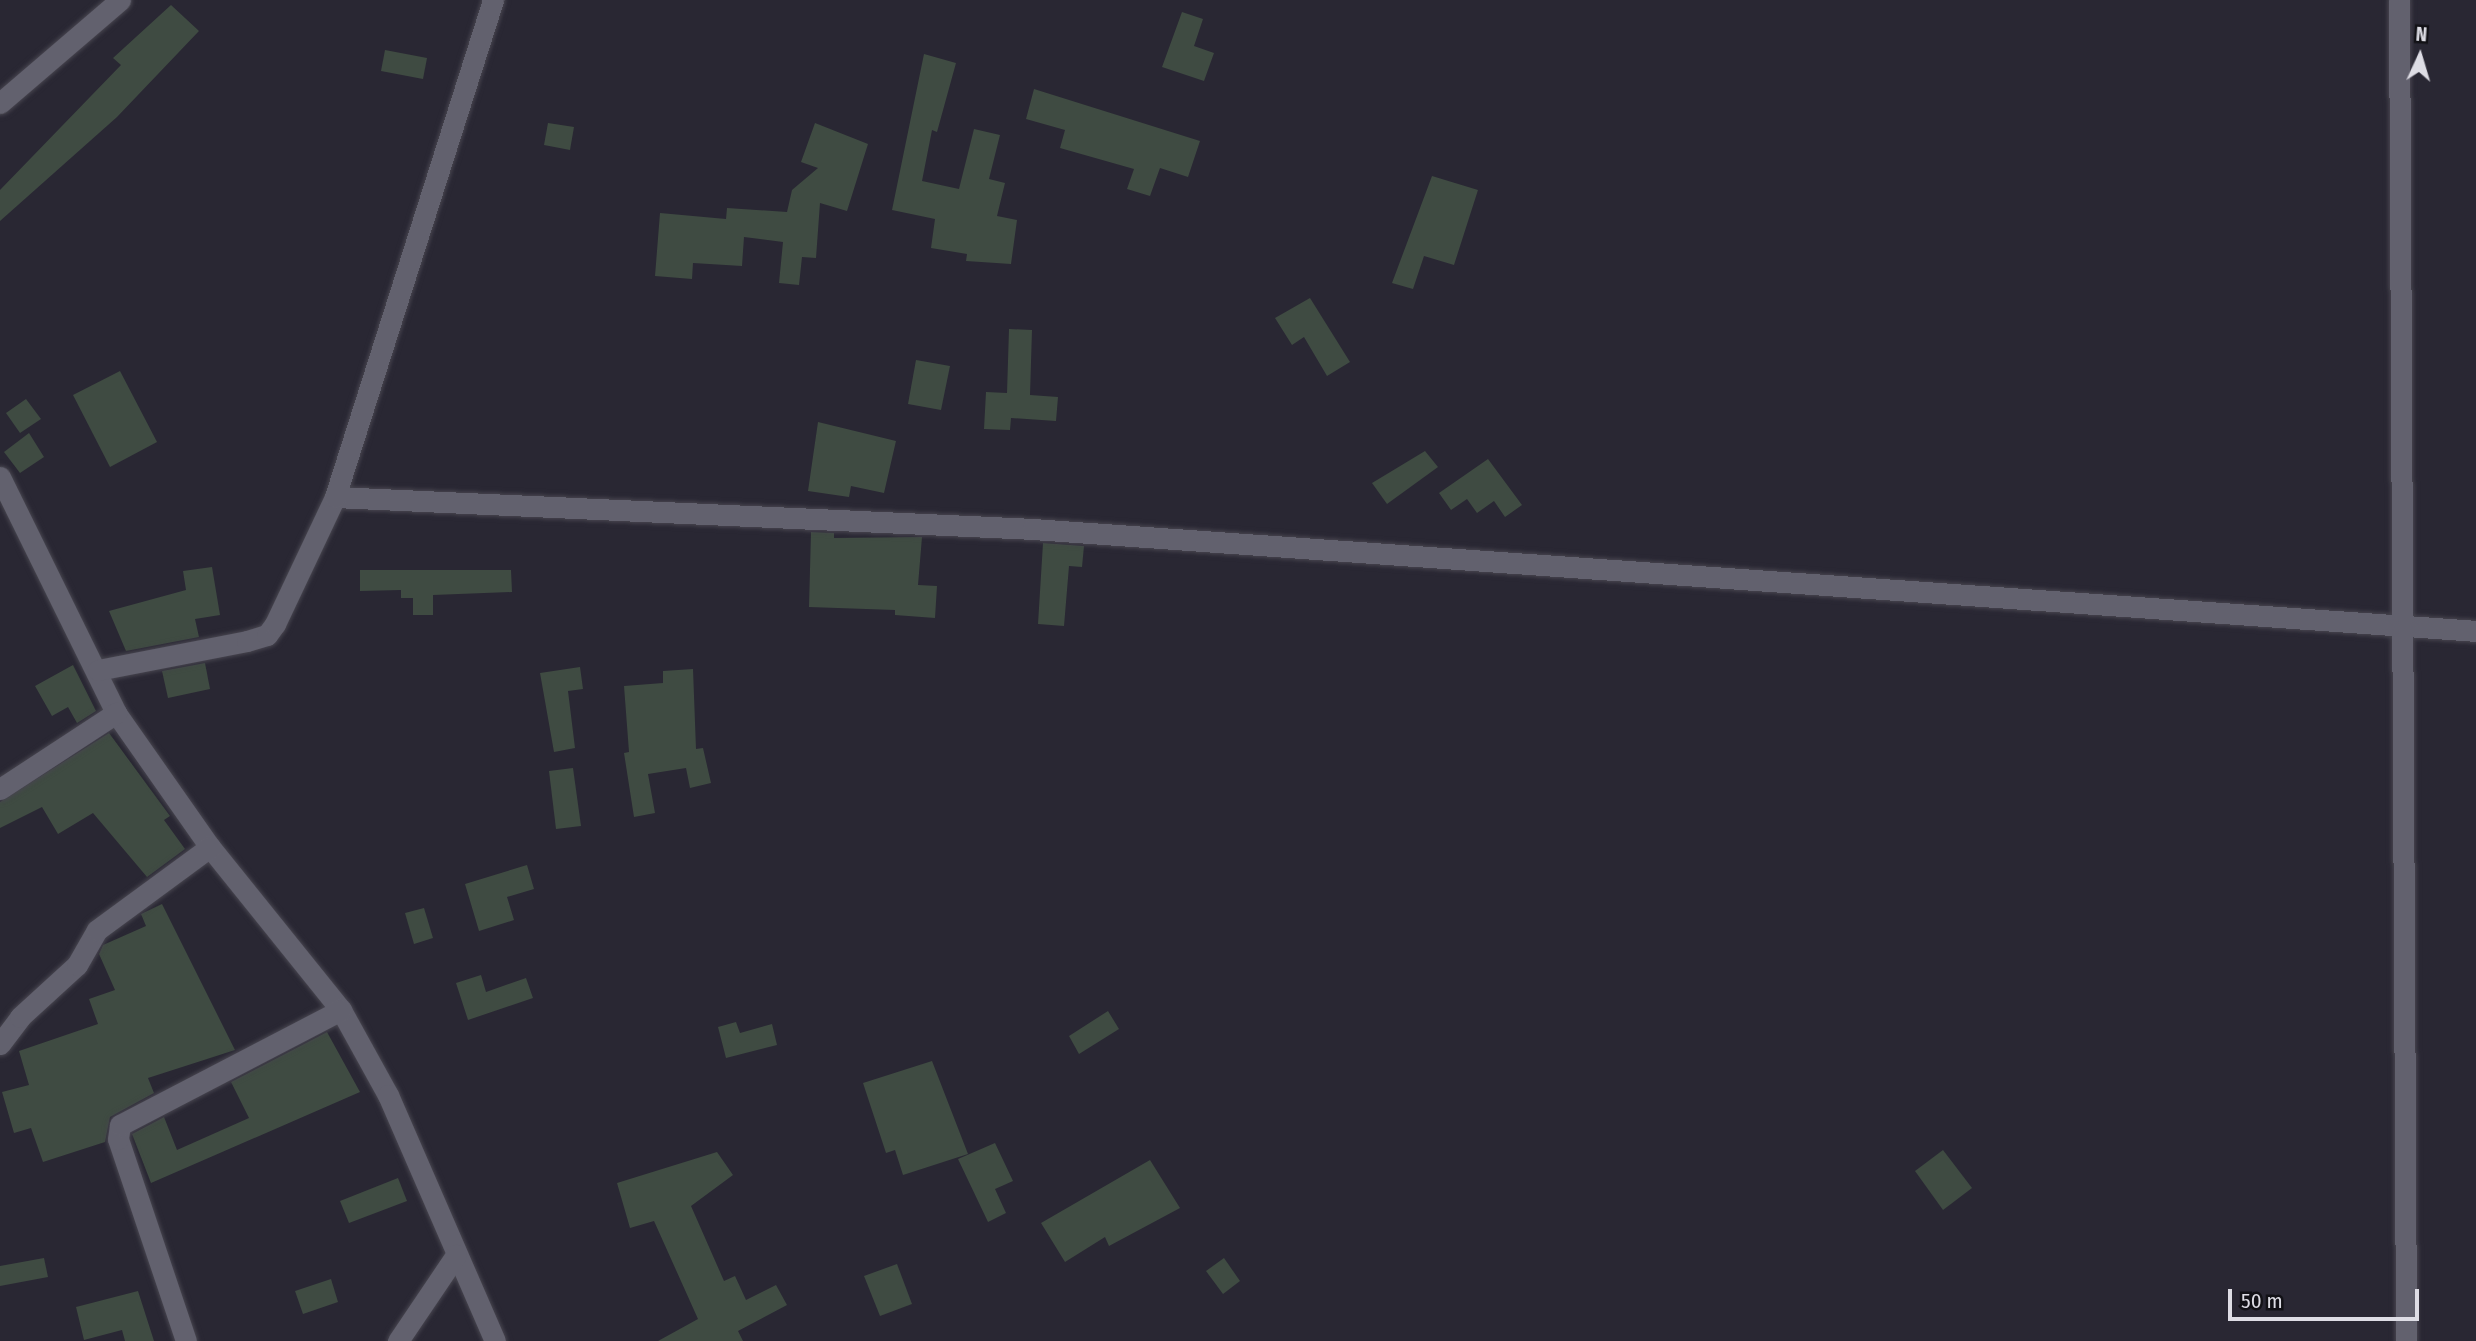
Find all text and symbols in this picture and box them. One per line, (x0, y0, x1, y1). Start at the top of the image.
north arrow (2385, 21, 2455, 91)
text: N (2415, 23, 2428, 46)
scale bar (2231, 1274, 2422, 1318)
text: 50 m (2241, 1288, 2283, 1314)

